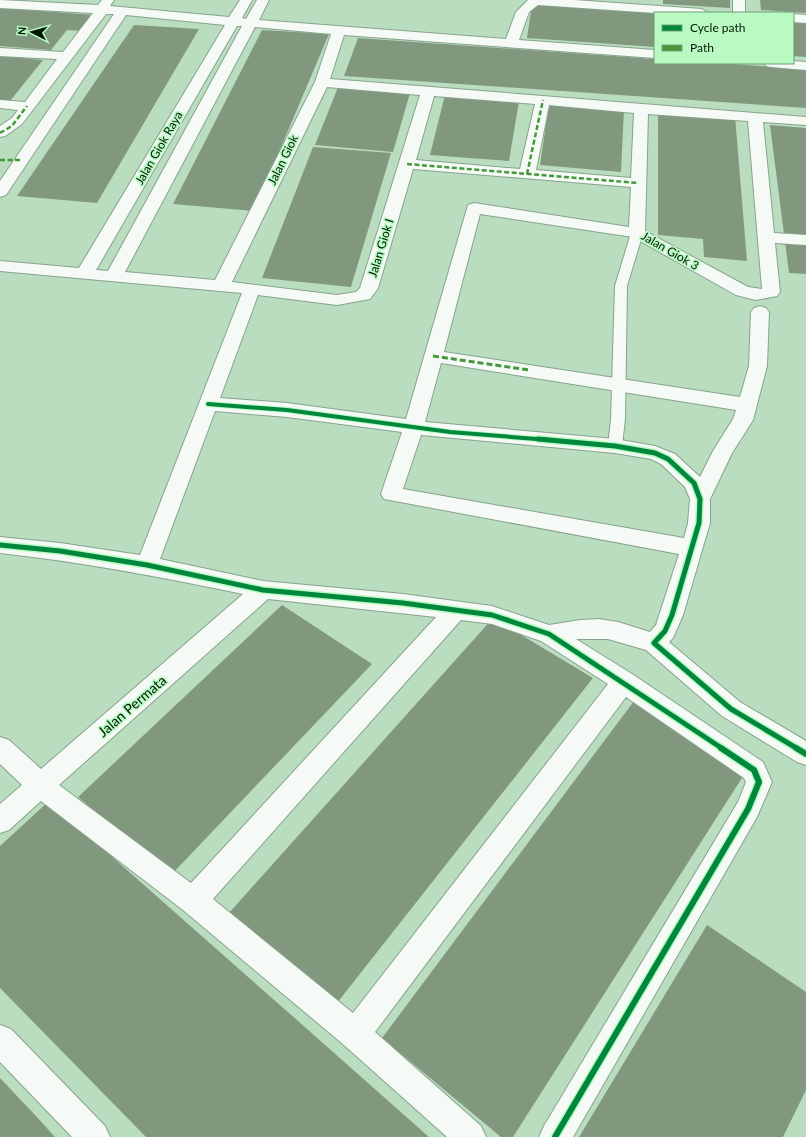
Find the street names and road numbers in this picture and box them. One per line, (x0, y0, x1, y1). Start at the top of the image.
street label: Jalan Giok Raya (132, 108, 186, 187)
street label: Jalan Giok (264, 131, 301, 187)
street label: Jalan Giok I (365, 217, 397, 279)
street label: Jalan Giok 3 (639, 228, 702, 273)
street label: Jalan Permata (94, 671, 169, 740)

